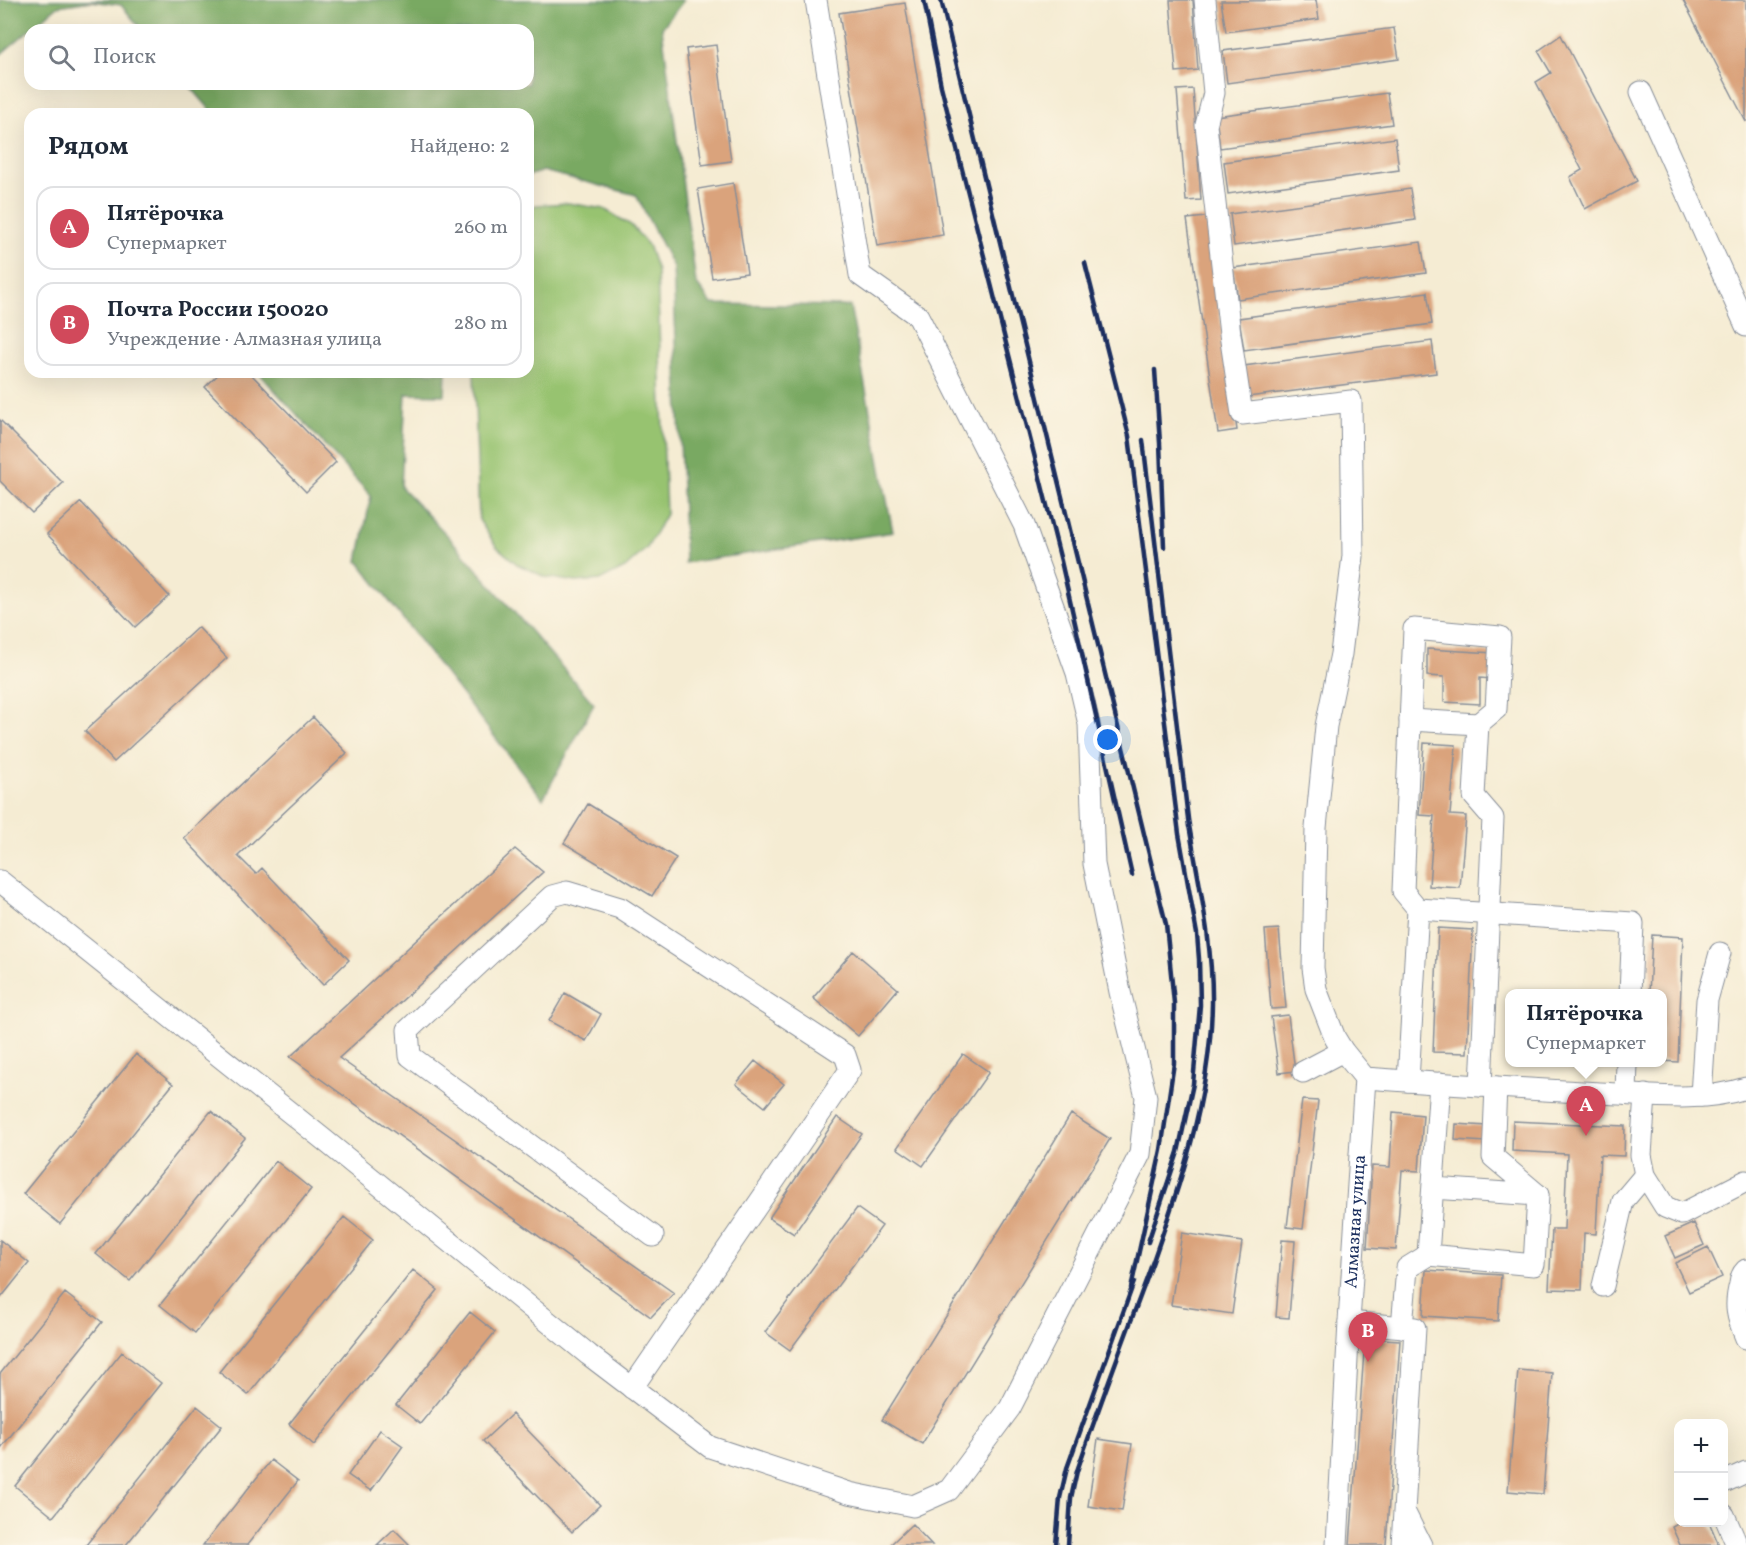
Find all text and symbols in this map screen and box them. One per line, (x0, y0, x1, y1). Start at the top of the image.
search box (24, 24, 534, 90)
icon: search (45, 41, 78, 74)
text: Поиск (93, 42, 156, 73)
text: Рядом (48, 129, 128, 165)
text: Найдено: 2 (410, 133, 510, 161)
text: Пятёрочка (107, 199, 224, 230)
text: A (62, 214, 77, 242)
text: 260 m (453, 214, 508, 242)
text: Супермаркет (107, 230, 227, 258)
text: Почта России 150020 (107, 295, 328, 326)
text: B (63, 310, 76, 338)
text: 280 m (453, 310, 508, 338)
text: Учреждение · Алмазная улица (107, 326, 382, 354)
your location (1093, 725, 1122, 754)
popup (1505, 989, 1667, 1067)
text: Пятёрочка (1526, 999, 1643, 1030)
text: Супермаркет (1526, 1030, 1646, 1058)
pin: A (1566, 1086, 1606, 1136)
street label: Алмазная улица (1339, 1154, 1372, 1289)
pin: B (1348, 1312, 1388, 1362)
map controls (1674, 1419, 1728, 1527)
button: + (1674, 1419, 1728, 1473)
button: − (1674, 1473, 1728, 1527)

